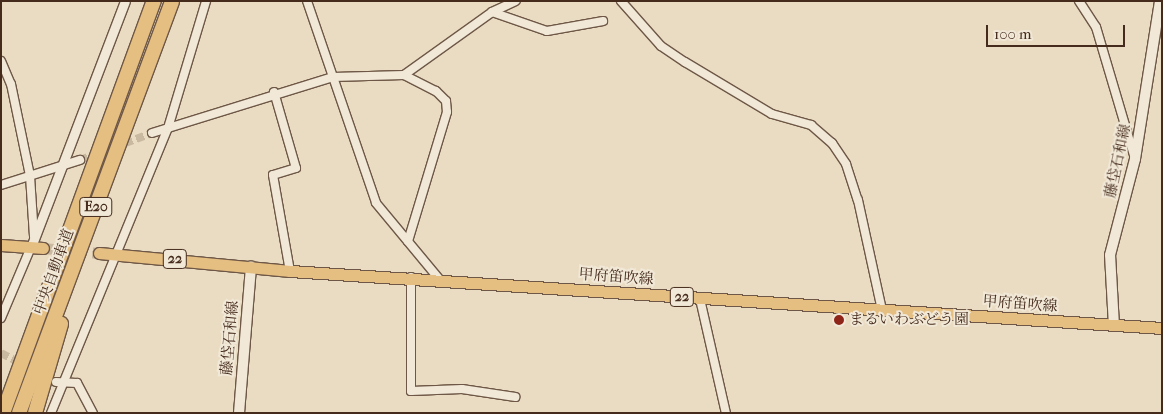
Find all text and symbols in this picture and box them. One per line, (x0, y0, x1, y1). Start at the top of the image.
scale bar (988, 15, 1127, 47)
text: 100 m (994, 25, 1032, 43)
street label: 藤垈石和線 (1101, 122, 1135, 200)
road number: E20 (78, 196, 114, 218)
street label: 中央自動車道 (30, 227, 78, 317)
road number: 22 (162, 248, 188, 270)
street label: 甲府笛吹線 (578, 265, 654, 289)
road number: 22 (670, 286, 694, 308)
street label: 甲府笛吹線 (982, 292, 1058, 316)
street label: 藤垈石和線 (218, 300, 242, 376)
place label: まるいわぶどう園 (849, 311, 969, 329)
marker: まるいわぶどう園 (833, 314, 845, 326)

